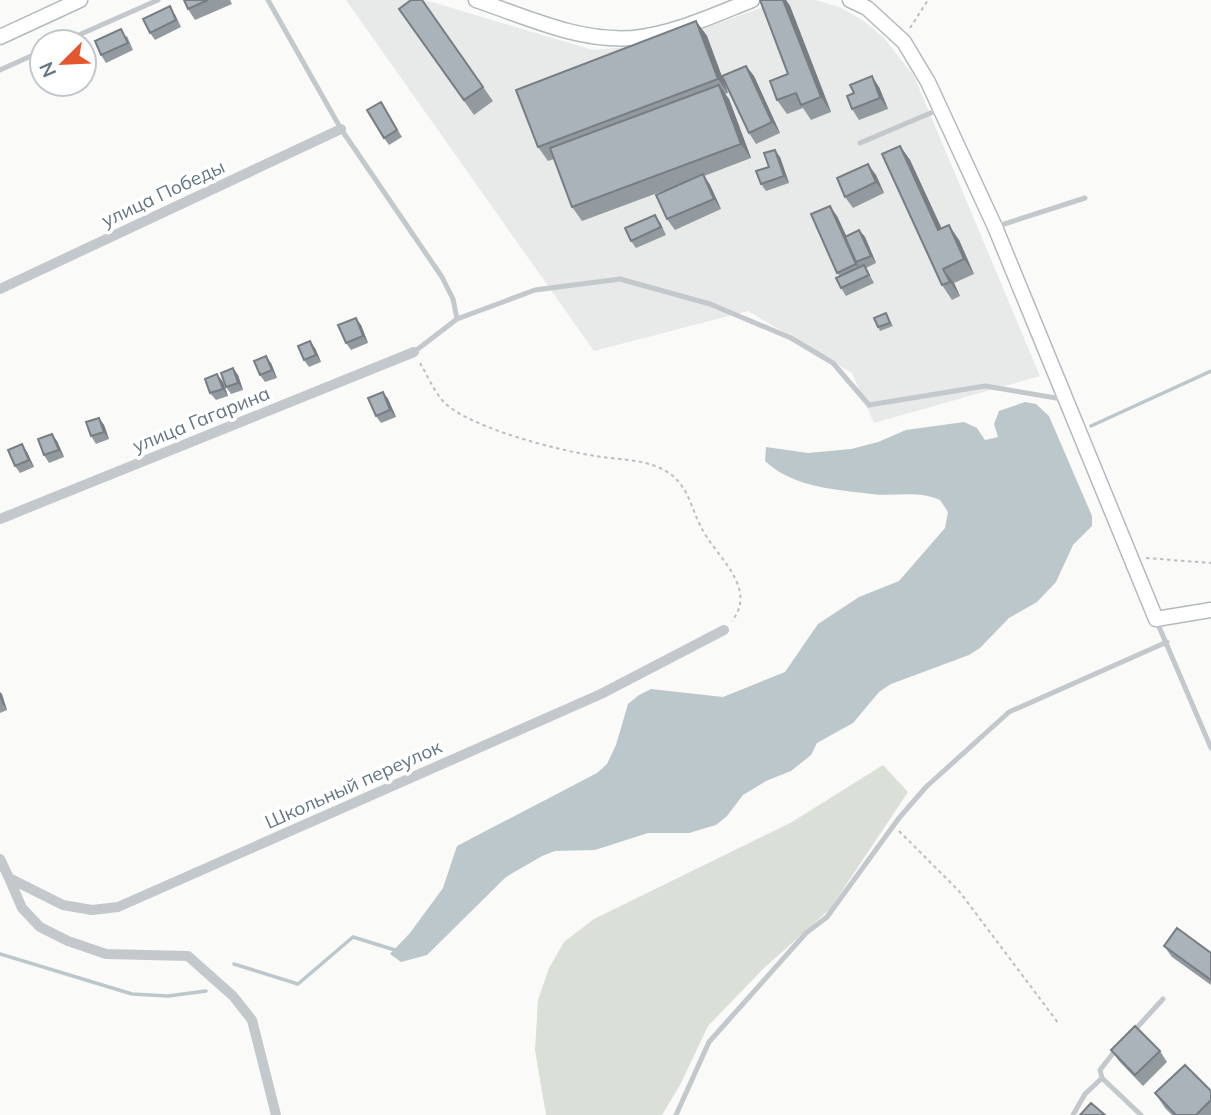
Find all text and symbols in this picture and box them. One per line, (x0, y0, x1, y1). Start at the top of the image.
north arrow (28, 28, 98, 98)
text: N (34, 58, 61, 81)
street label: улица Победы (98, 154, 228, 232)
street label: улица Гагарина (129, 381, 273, 457)
street label: Школьный переулок (261, 734, 446, 834)

